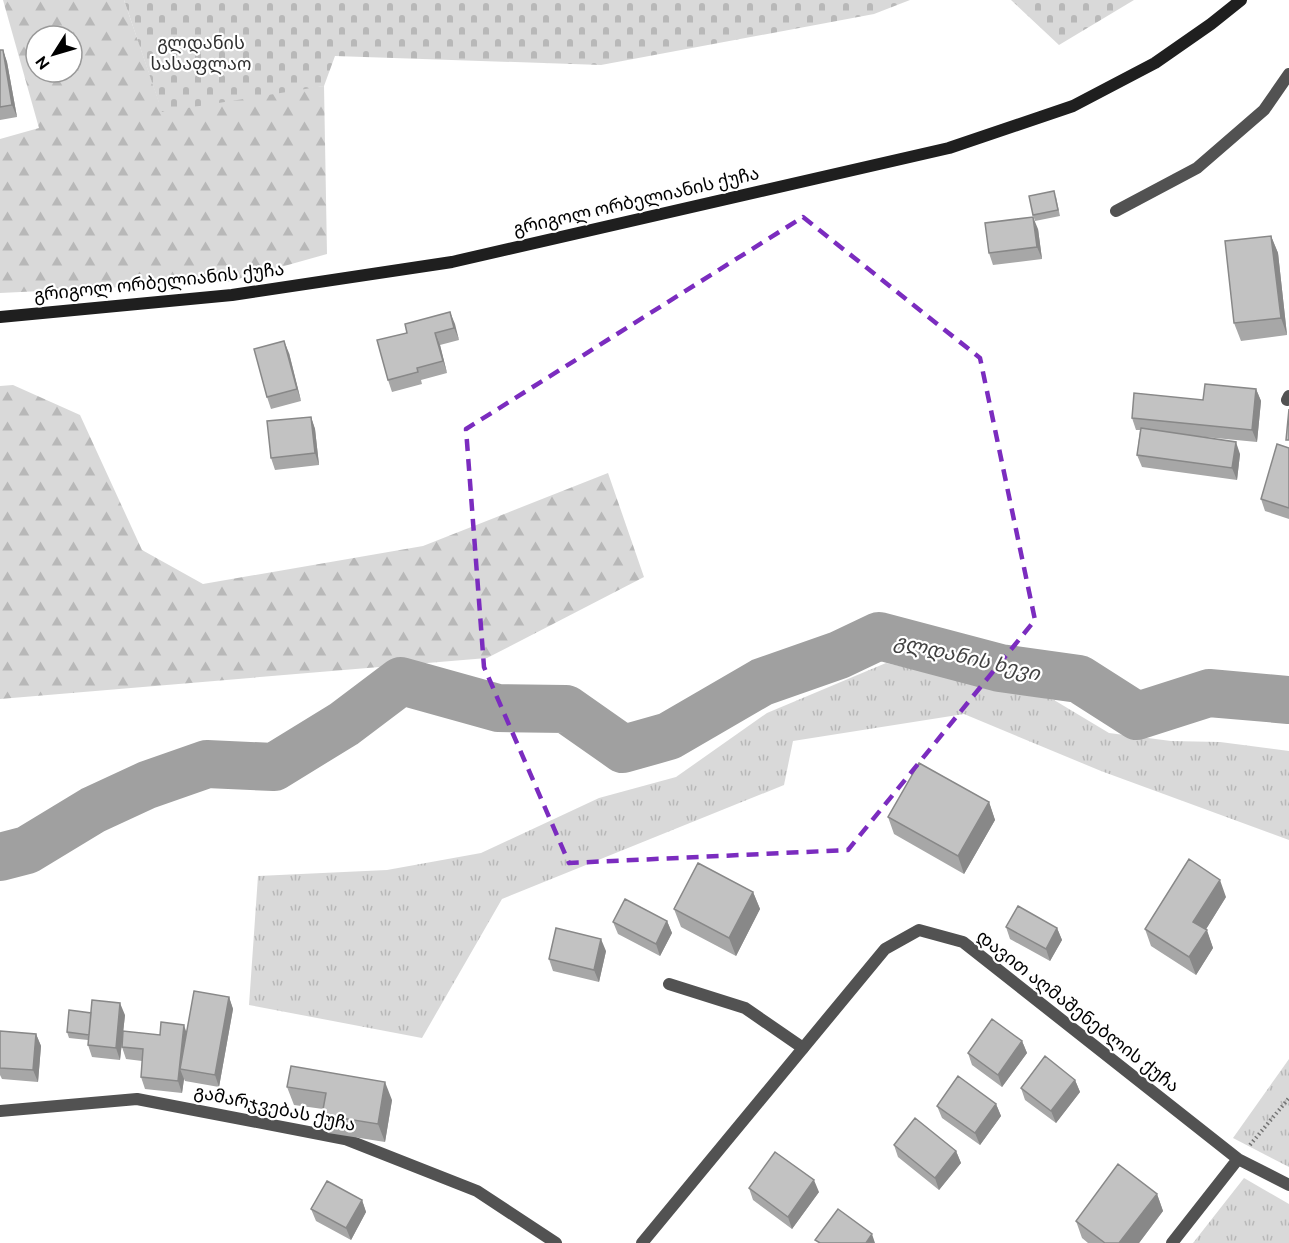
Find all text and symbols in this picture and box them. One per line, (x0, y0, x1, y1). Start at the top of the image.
north arrow (24, 24, 84, 84)
park label: გლდანის სასაფლაო (151, 32, 251, 75)
text: N (31, 53, 53, 73)
street label: გრიგოლ ორბელიანის ქუჩა (511, 162, 761, 240)
street label: გრიგოლ ორბელიანის ქუჩა (33, 258, 285, 306)
water label: გლდანის ხევი (892, 629, 1044, 686)
street label: დავით აღმაშენებლის ქუჩა (972, 925, 1184, 1097)
street label: გამარჯვებას ქუჩა (192, 1080, 358, 1136)

